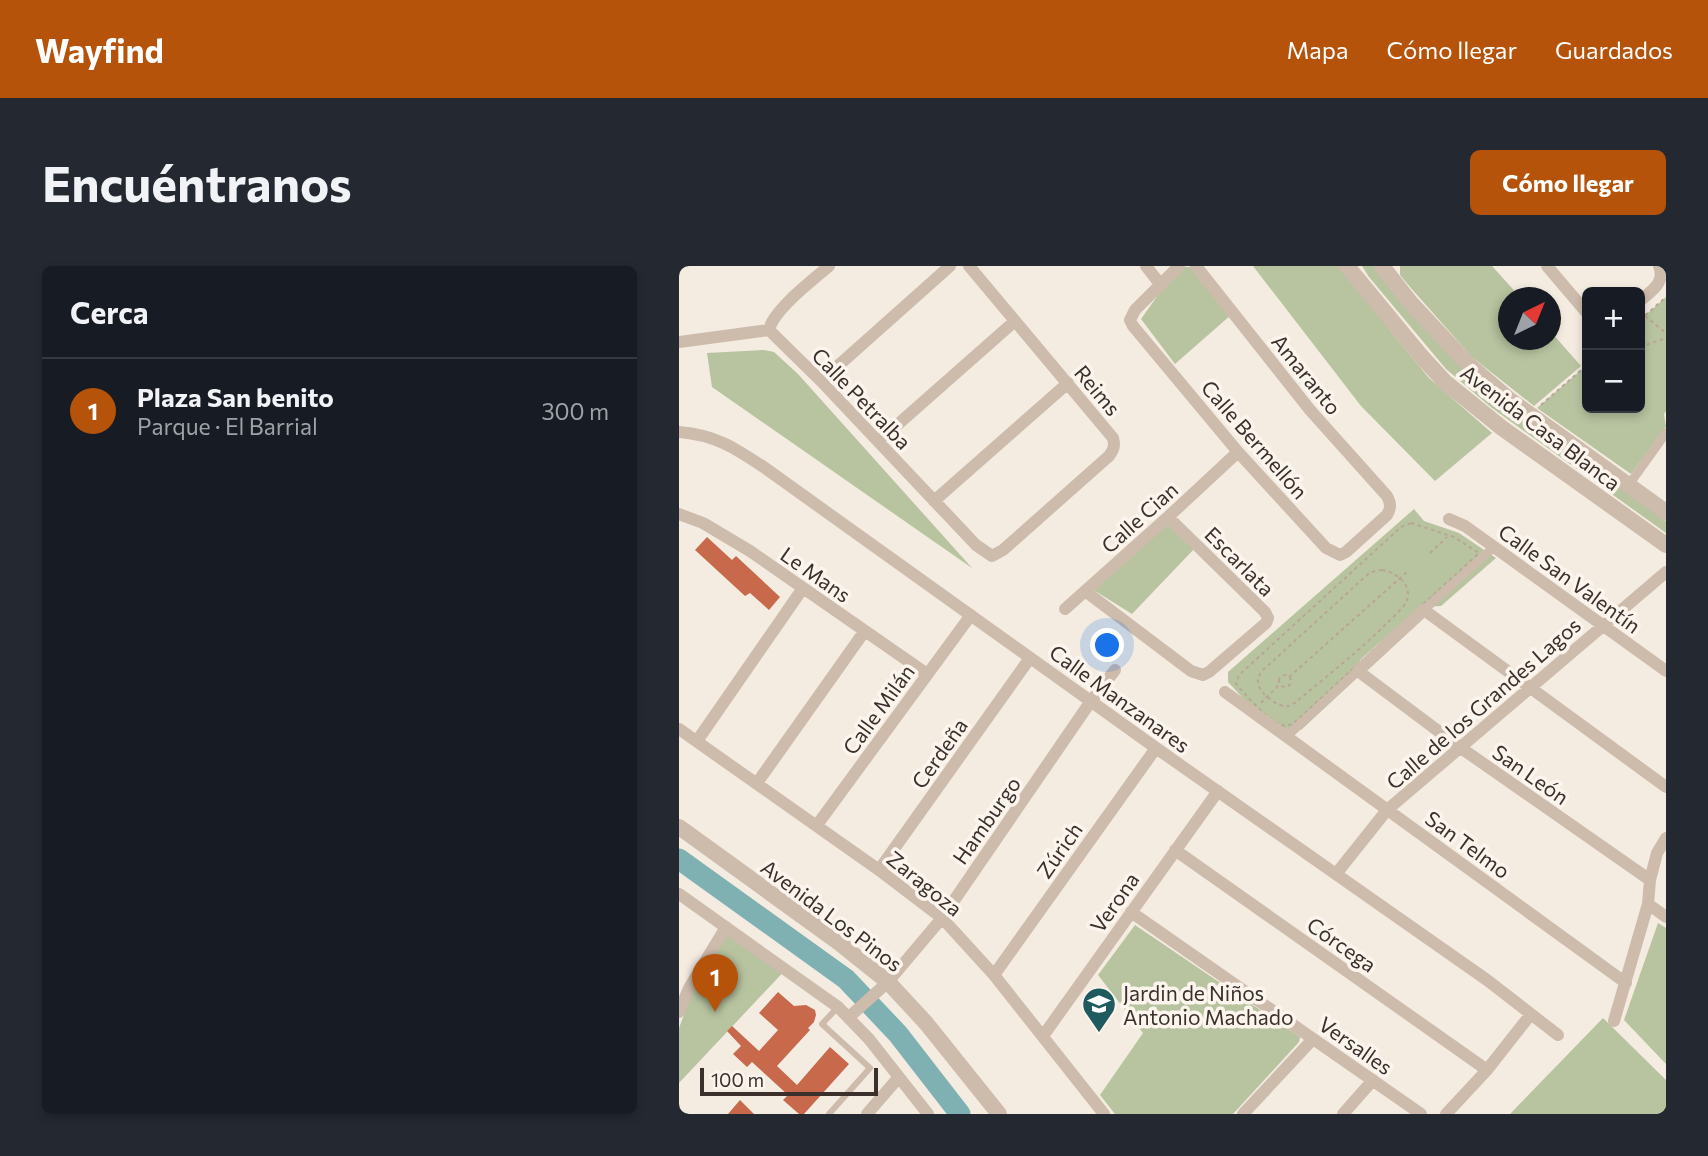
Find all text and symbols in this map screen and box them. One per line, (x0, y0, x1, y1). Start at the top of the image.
text: Wayfind (35, 29, 164, 70)
text: Mapa (1286, 35, 1349, 64)
text: Cómo llegar (1387, 35, 1517, 64)
text: Guardados (1555, 35, 1673, 64)
button: Cómo llegar (1470, 150, 1666, 215)
text: Encuéntranos (42, 152, 352, 212)
north arrow (1498, 287, 1561, 350)
map controls (1582, 287, 1645, 413)
button: + (1582, 287, 1645, 350)
text: Cerca (70, 293, 149, 330)
street label: Amaranto (1267, 329, 1347, 419)
street label: Calle Petralba (807, 342, 917, 454)
button: − (1582, 350, 1645, 413)
street label: Avenida Casa Blanca (1456, 359, 1626, 495)
street label: Reims (1070, 360, 1126, 420)
street label: Calle Bermellón (1197, 375, 1313, 503)
text: Plaza San benito (137, 381, 334, 412)
text: 1 (88, 397, 98, 425)
text: 300 m (541, 397, 609, 425)
text: Parque · El Barrial (137, 412, 318, 440)
street label: Calle Cian (1096, 476, 1182, 558)
street label: Calle San Valentín (1494, 518, 1646, 638)
street label: Escarlata (1200, 521, 1280, 601)
street label: Le Mans (776, 541, 856, 607)
street label: Calle de los Grandes Lagos (1381, 612, 1585, 794)
your location (1090, 628, 1124, 662)
street label: Calle Manzanares (1045, 639, 1195, 757)
street label: Calle Milán (837, 659, 919, 759)
street label: Cerdeña (906, 713, 972, 793)
street label: San León (1488, 739, 1574, 809)
street label: Hamburgo (947, 771, 1025, 869)
street label: San Telmo (1421, 805, 1515, 883)
street label: Zúrich (1031, 817, 1087, 883)
street label: Zaragoza (882, 845, 968, 921)
street label: Avenida Los Pinos (757, 854, 907, 976)
street label: Verona (1084, 867, 1144, 937)
street label: Córcega (1303, 911, 1381, 977)
pin: 1 (692, 954, 738, 1012)
place label: Jardin de Niños Antonio Machado (1123, 980, 1293, 1029)
school or university icon: Jardin de Niños Antonio Machado (1080, 985, 1118, 1034)
street label: Versalles (1314, 1011, 1398, 1079)
scale bar (700, 1065, 879, 1097)
text: 100 m (711, 1068, 764, 1091)

